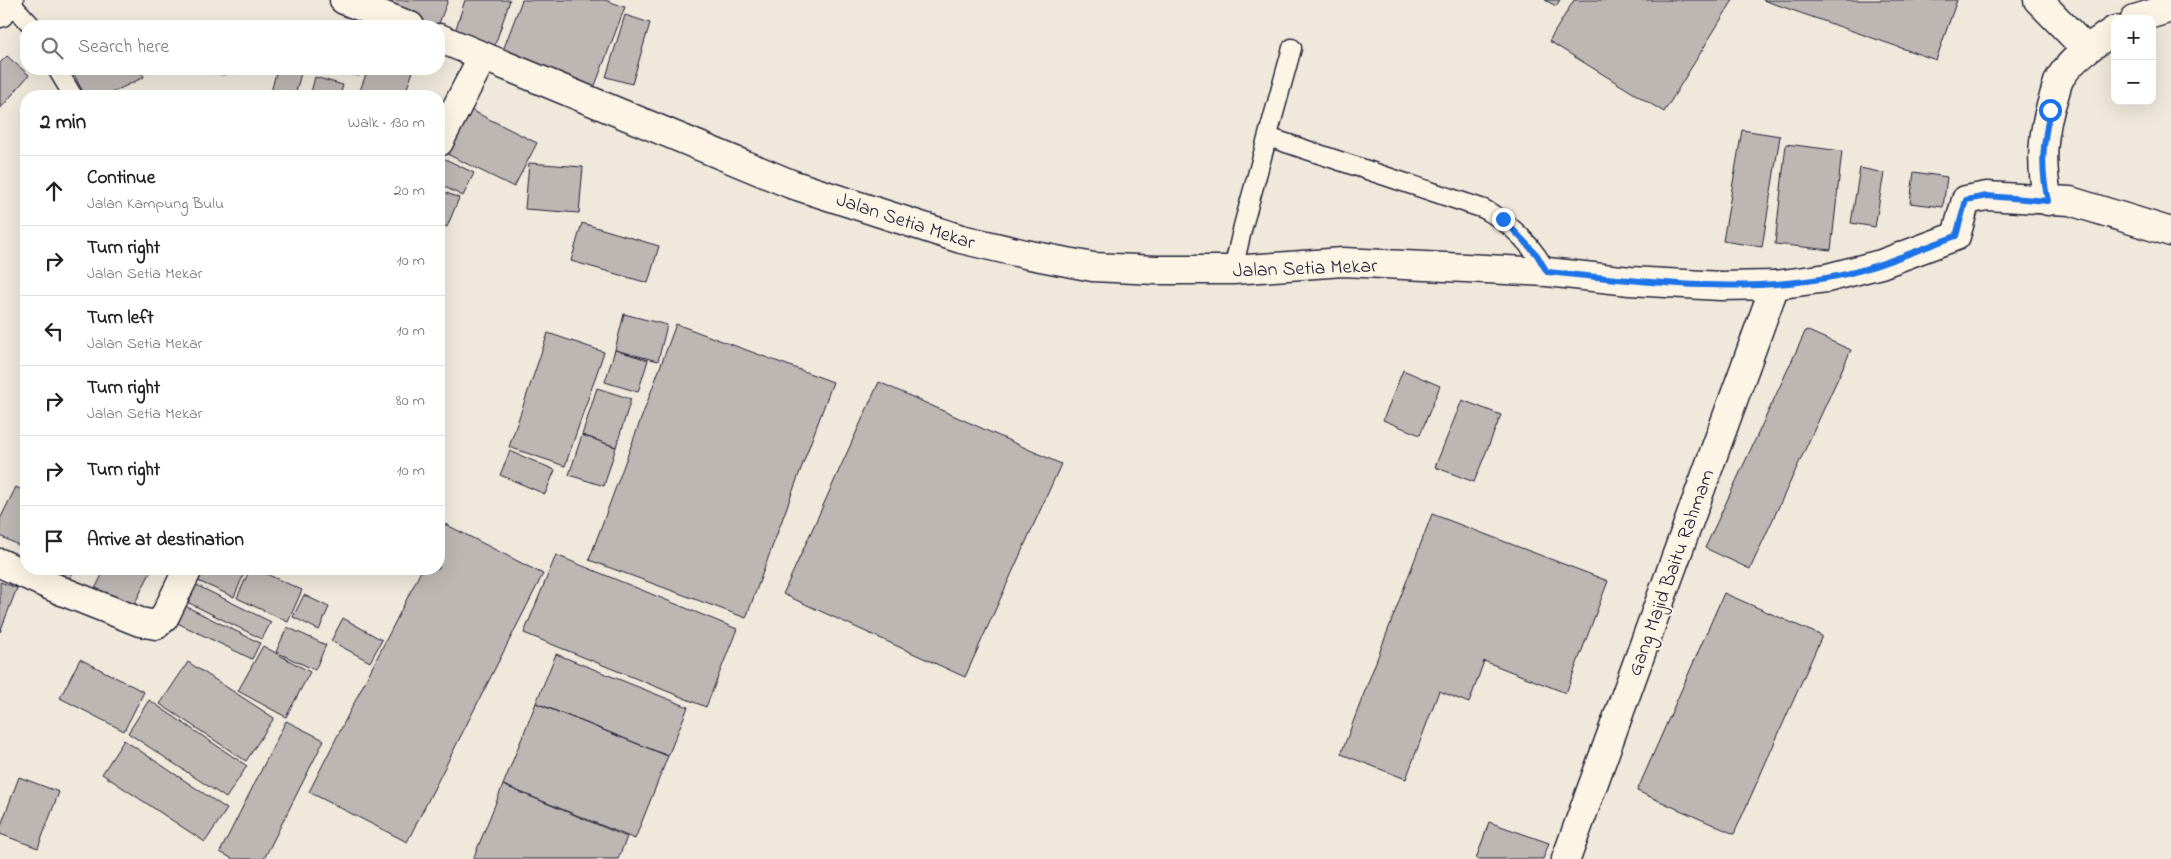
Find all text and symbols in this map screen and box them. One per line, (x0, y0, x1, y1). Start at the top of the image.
map controls (2111, 15, 2156, 105)
button: + (2111, 15, 2156, 60)
search box (20, 20, 445, 75)
icon: search (38, 34, 66, 62)
text: Search here (78, 34, 169, 61)
button: − (2111, 60, 2156, 105)
route start (2039, 99, 2062, 122)
text: 2 min (40, 108, 86, 138)
text: Walk · 130 m (348, 111, 425, 135)
text: Continue (87, 165, 155, 192)
icon: ahead (40, 177, 68, 205)
text: 20 m (394, 179, 425, 203)
street label: Jalan Setia Mekar (832, 186, 979, 259)
text: Jalan Kampung Bulu (87, 192, 224, 216)
route end (1492, 208, 1515, 231)
text: Turn right (87, 235, 160, 262)
icon: right (40, 247, 68, 275)
text: 10 m (397, 249, 425, 273)
street label: Jalan Setia Mekar (1232, 252, 1379, 287)
text: Jalan Setia Mekar (87, 262, 203, 286)
text: Turn left (87, 305, 154, 332)
icon: left (40, 317, 68, 345)
text: 10 m (397, 319, 425, 343)
text: Jalan Setia Mekar (87, 332, 203, 356)
text: Turn right (87, 375, 160, 402)
icon: right (40, 387, 68, 415)
text: 80 m (396, 389, 425, 413)
text: Jalan Setia Mekar (87, 402, 203, 426)
icon: right (40, 457, 68, 485)
text: Turn right (87, 457, 160, 484)
text: 10 m (397, 459, 425, 483)
street label: Gang Majid Baitu Rahmam (1621, 465, 1724, 681)
icon: arrive (40, 527, 68, 555)
text: Arrive at destination (87, 527, 244, 554)

